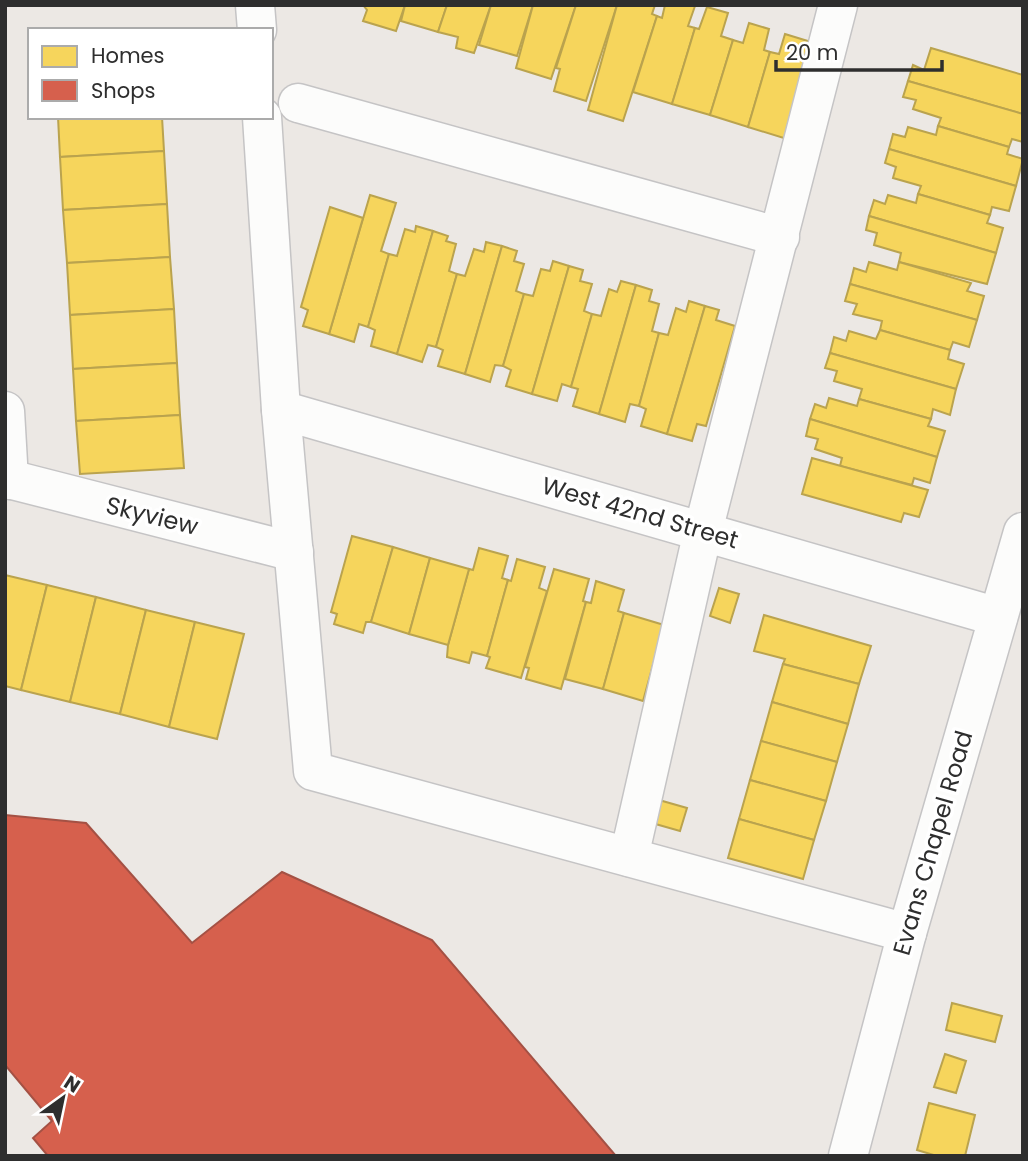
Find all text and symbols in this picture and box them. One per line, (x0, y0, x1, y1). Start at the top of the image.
legend (28, 28, 273, 119)
scale bar (776, 28, 942, 72)
text: 20 m (786, 38, 839, 67)
text: Homes (91, 41, 165, 70)
text: Shops (91, 76, 155, 105)
street label: West 42nd Street (538, 469, 742, 556)
street label: Skyview (103, 488, 202, 543)
street label: Evans Chapel Road (885, 727, 980, 959)
north arrow (28, 1063, 98, 1133)
text: N (59, 1069, 85, 1099)

